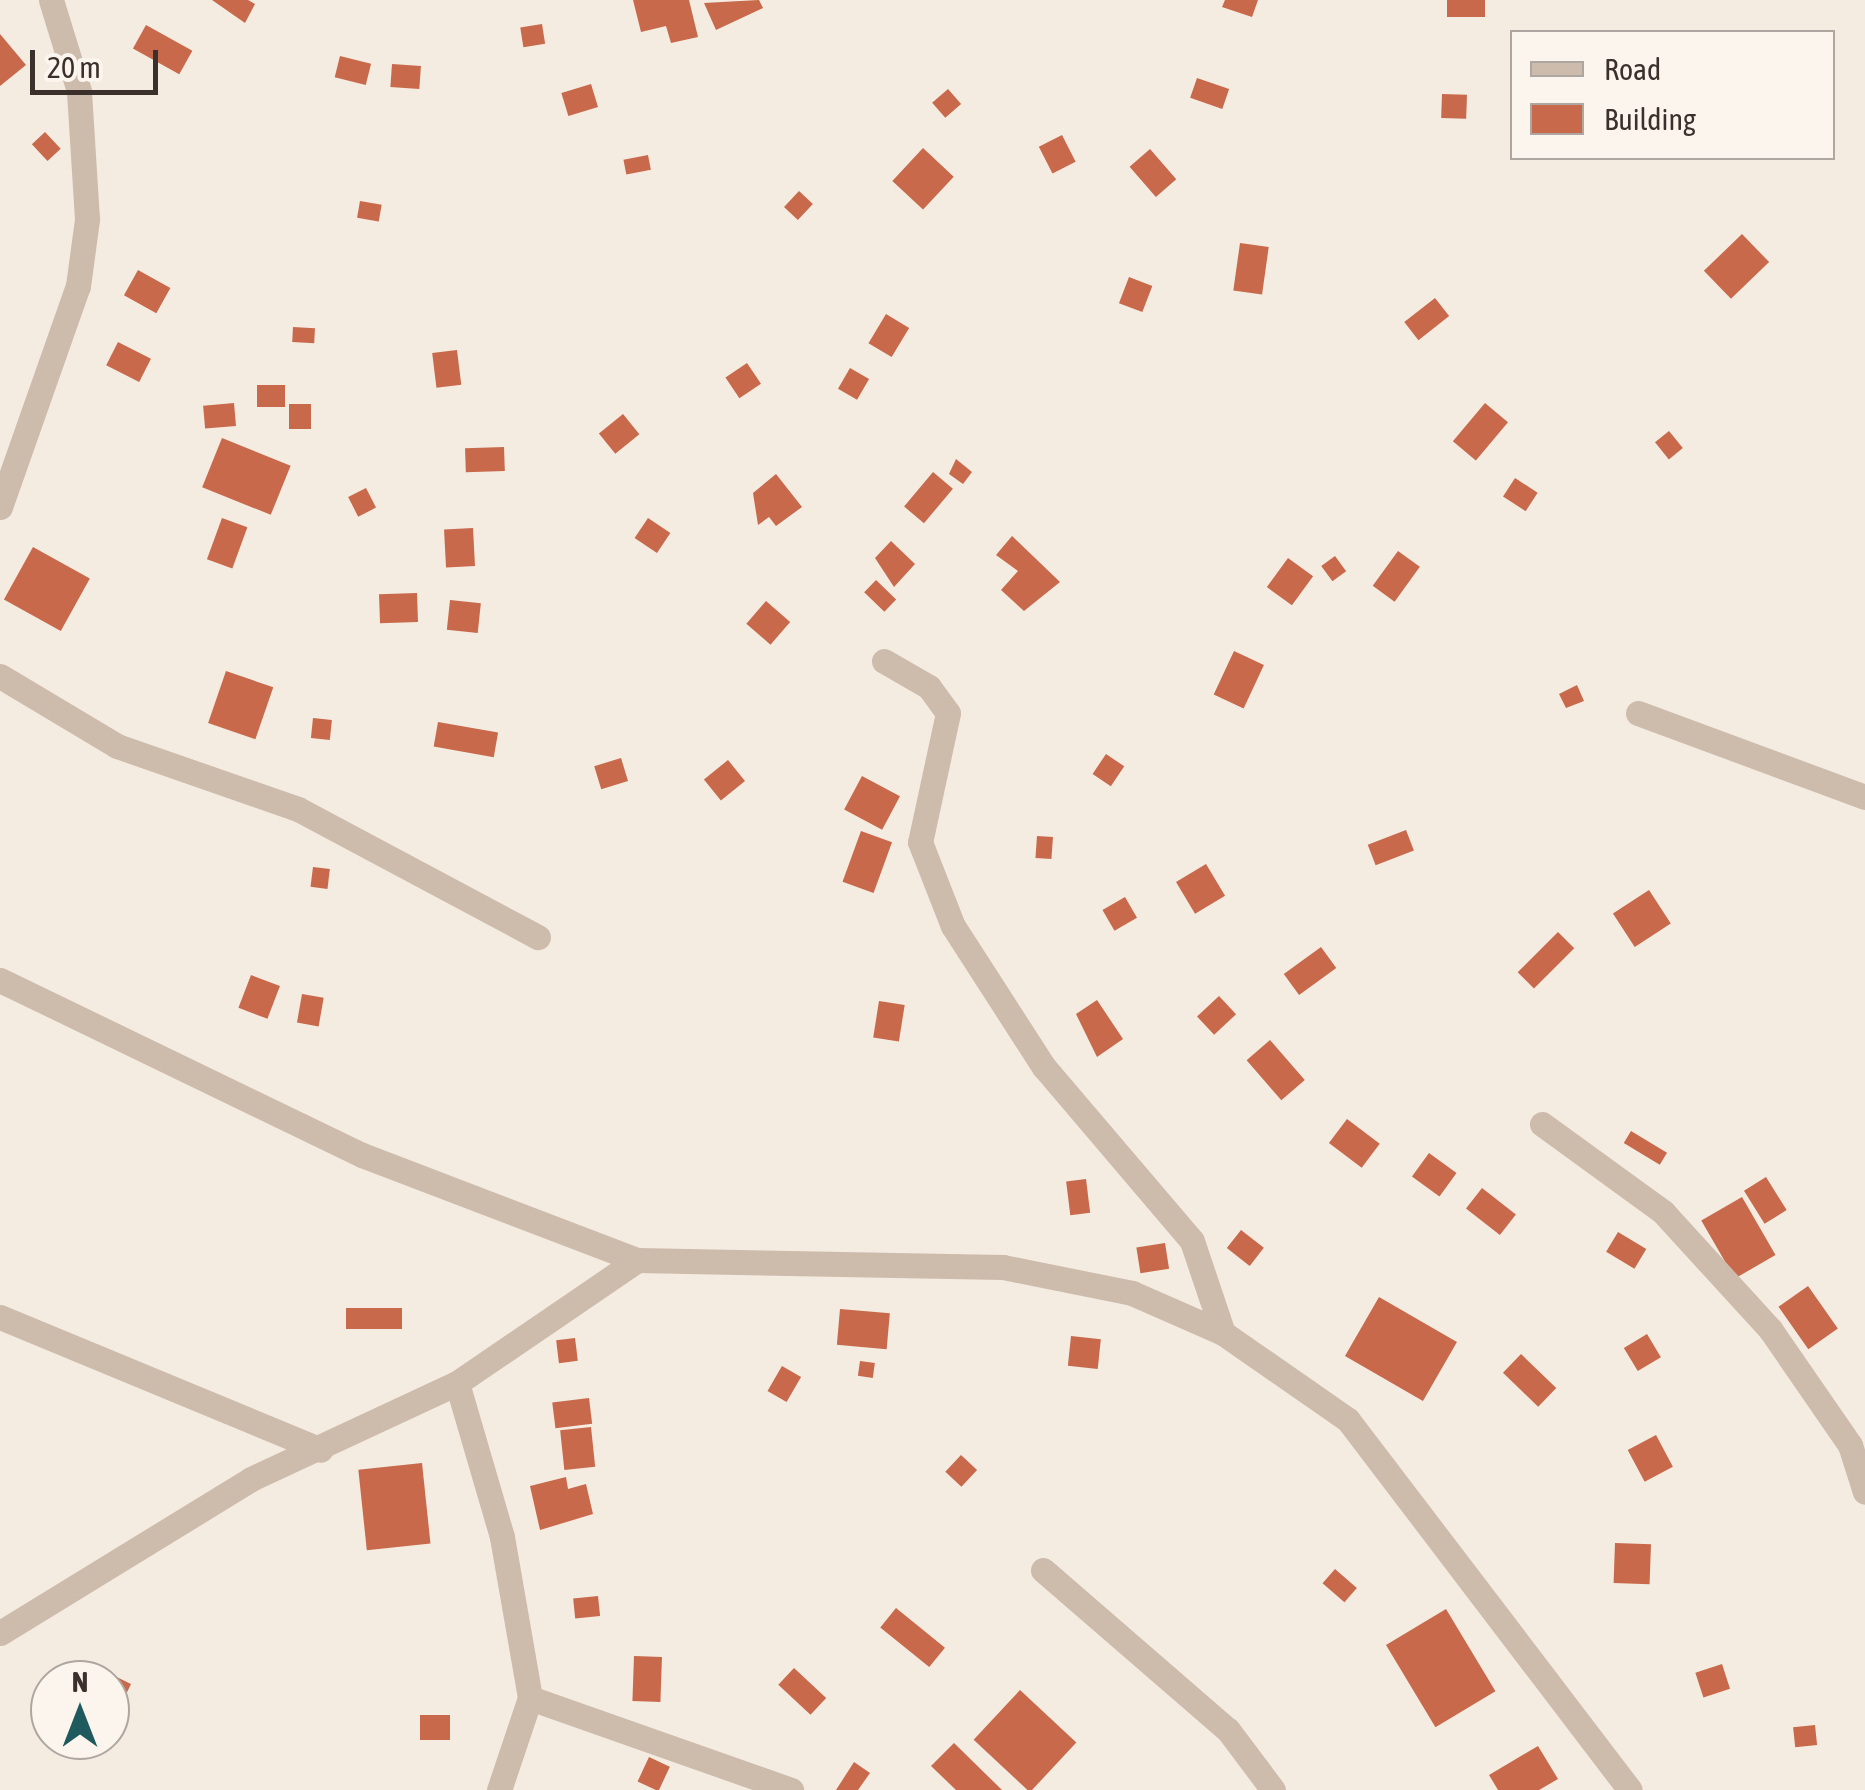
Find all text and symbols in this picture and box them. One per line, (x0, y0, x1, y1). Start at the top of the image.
scale bar (35, 30, 162, 92)
legend (1510, 30, 1835, 160)
text: 20 m (47, 50, 101, 84)
text: Road (1604, 52, 1661, 86)
text: Building (1604, 102, 1696, 136)
north arrow (30, 1660, 130, 1760)
text: N (72, 1666, 88, 1698)

